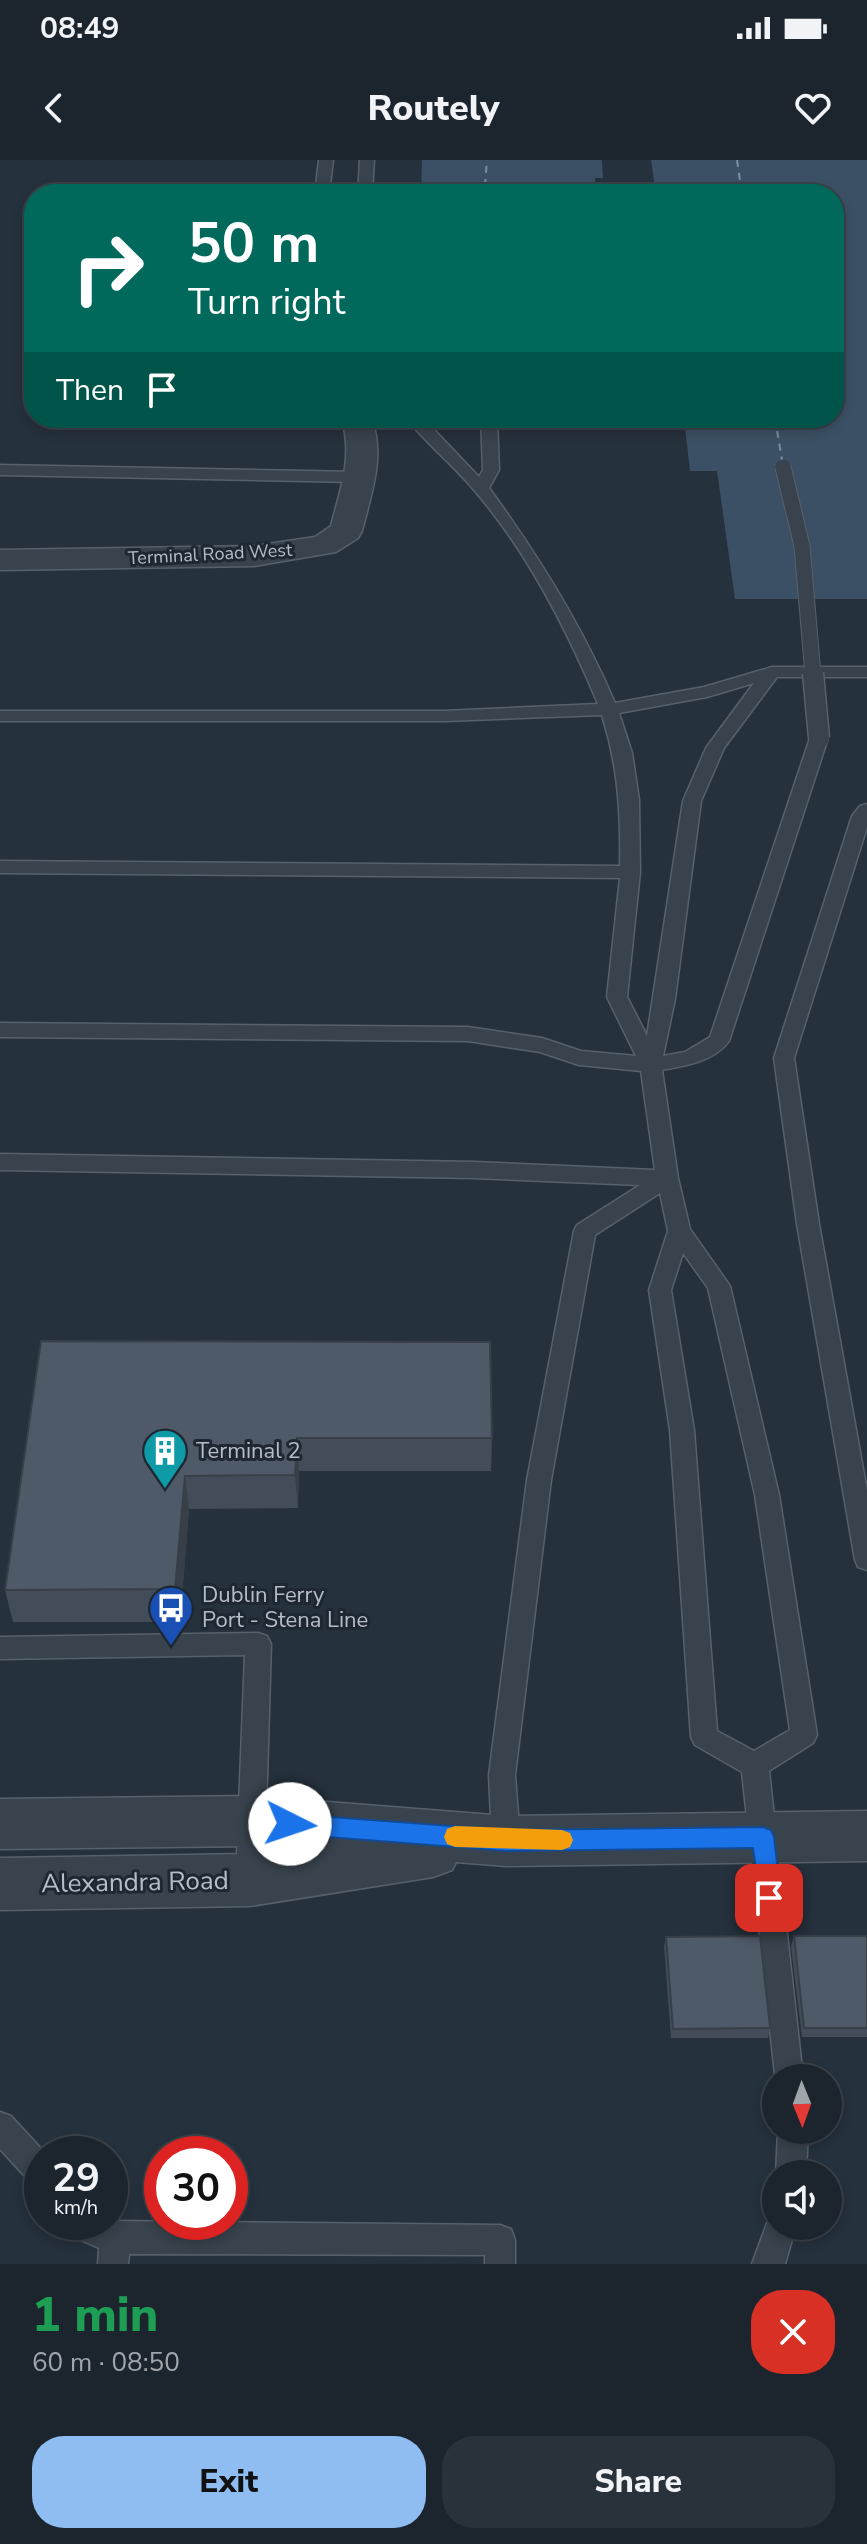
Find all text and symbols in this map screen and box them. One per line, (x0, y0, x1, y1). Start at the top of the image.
text: 08:49 (40, 8, 119, 49)
text: Routely (368, 84, 499, 133)
icon: back (32, 86, 76, 130)
icon: heart (791, 86, 835, 130)
text: 50 m (188, 205, 319, 282)
icon: right (56, 216, 160, 320)
text: Turn right (188, 278, 345, 327)
icon: arrive (140, 368, 184, 412)
text: Then (56, 370, 124, 411)
street label: Terminal Road West (127, 538, 293, 570)
building icon: Terminal 2 (141, 1427, 189, 1490)
place label: Terminal 2 (196, 1436, 301, 1466)
place label: Dublin Ferry Port - Stena Line (202, 1580, 368, 1635)
bus stop icon: Dublin Ferry Port - Stena Line (147, 1584, 195, 1647)
position arrow (248, 1782, 332, 1866)
street label: Alexandra Road (41, 1863, 229, 1901)
pin (735, 1864, 803, 1932)
icon: arrive (747, 1876, 791, 1920)
north arrow (762, 2064, 842, 2144)
map controls (762, 2064, 842, 2240)
speed limit sign: 30 (144, 2136, 248, 2240)
text: 29 (52, 2151, 100, 2205)
button: sound (762, 2160, 842, 2240)
text: km/h (54, 2194, 98, 2221)
text: 1 min (32, 2282, 158, 2348)
button: close (751, 2290, 835, 2374)
text: 60 m · 08:50 (32, 2345, 180, 2380)
button: Exit (32, 2436, 426, 2528)
button: Share (442, 2436, 835, 2528)

